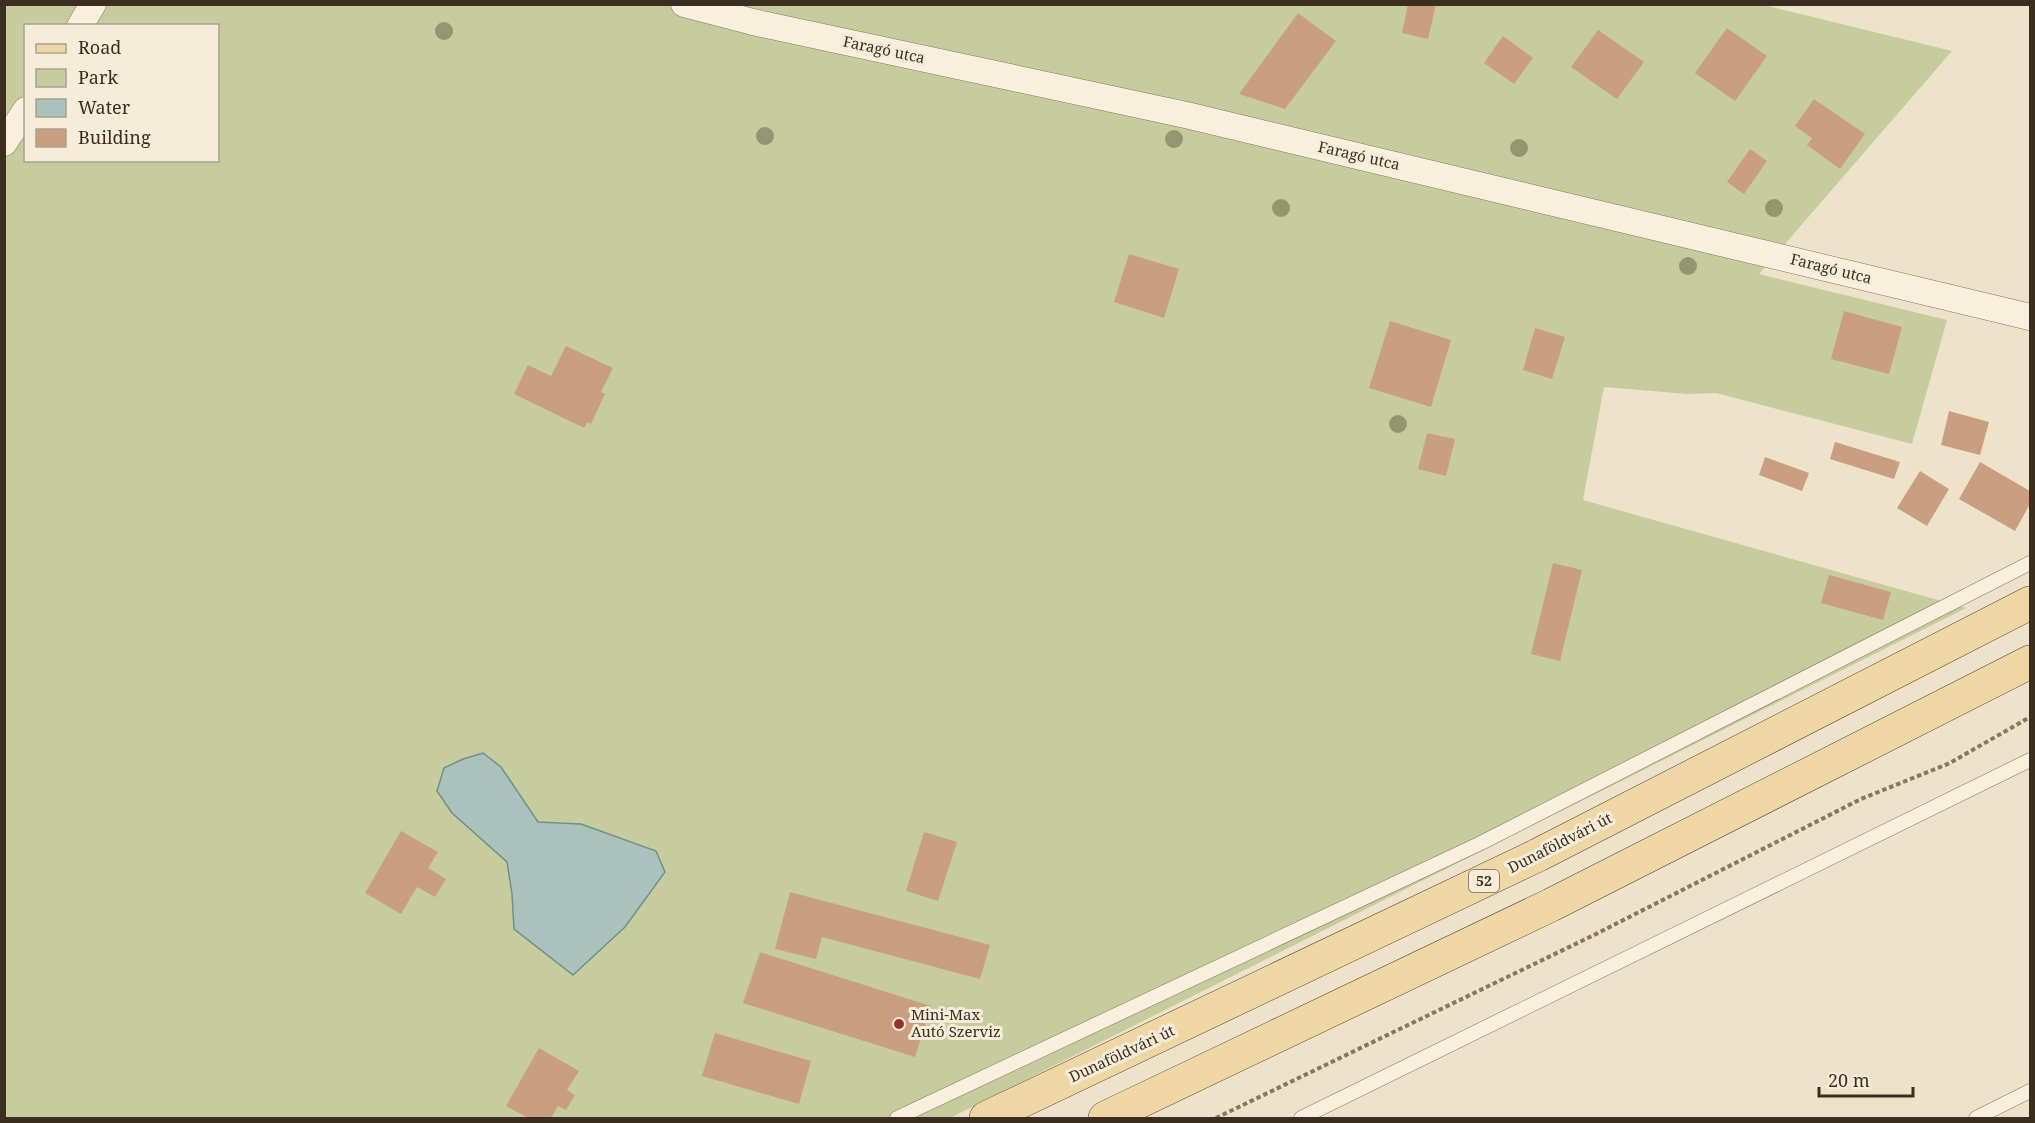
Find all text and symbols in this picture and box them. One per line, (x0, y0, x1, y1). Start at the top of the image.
legend (24, 24, 219, 162)
street label: Faragó utca (841, 31, 927, 67)
text: Road (78, 35, 121, 59)
text: Park (78, 65, 118, 89)
text: Water (78, 95, 131, 119)
text: Building (78, 125, 151, 149)
street label: Faragó utca (1316, 136, 1402, 174)
street label: Faragó utca (1788, 248, 1874, 288)
street label: Dunaföldvári út (1504, 807, 1615, 877)
road number: 52 (1469, 870, 1499, 892)
place label: Mini-Max Autó Szerviz (911, 1004, 1001, 1041)
marker: Mini-Max Autó Szerviz (892, 1017, 906, 1031)
street label: Dunaföldvári út (1066, 1020, 1178, 1086)
scale bar (1819, 1060, 1914, 1098)
text: 20 m (1828, 1068, 1870, 1092)

